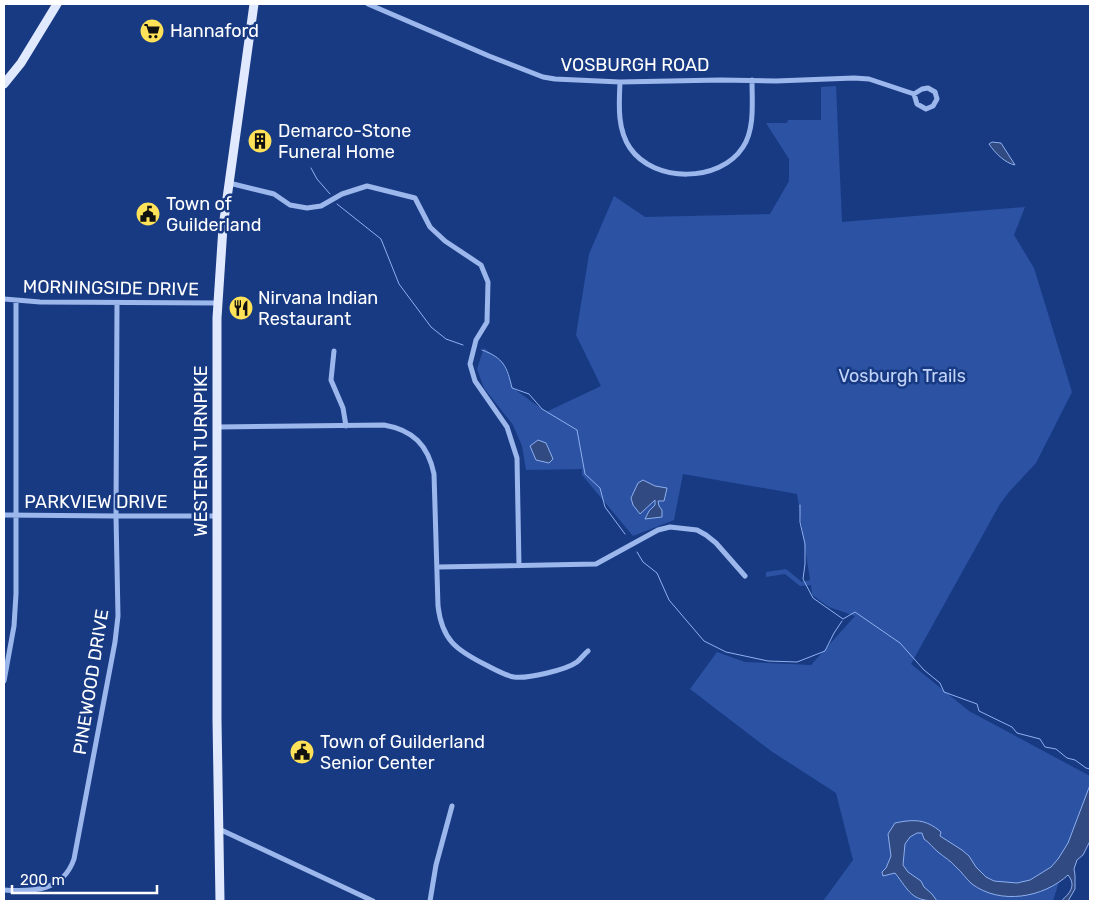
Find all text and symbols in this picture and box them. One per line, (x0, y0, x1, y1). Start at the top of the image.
supermarket icon: Hannaford (139, 18, 165, 44)
place label: Hannaford (170, 20, 259, 42)
street label: VOSBURGH ROAD (561, 54, 709, 76)
place label: Demarco-Stone Funeral Home (278, 120, 411, 163)
building icon: Demarco-Stone Funeral Home (247, 128, 273, 154)
place label: Town of Guilderland (166, 193, 261, 236)
public building icon: Town of Guilderland (135, 201, 161, 227)
street label: MORNINGSIDE DRIVE (23, 275, 199, 301)
place label: Nirvana Indian Restaurant (258, 287, 378, 330)
restaurant icon: Nirvana Indian Restaurant (228, 295, 254, 321)
street label: WESTERN TURNPIKE (190, 365, 212, 537)
park label: Vosburgh Trails (838, 365, 966, 387)
street label: PARKVIEW DRIVE (24, 491, 168, 513)
street label: PINEWOOD DRIVE (69, 608, 113, 756)
place label: Town of Guilderland Senior Center (320, 731, 485, 774)
public building icon: Town of Guilderland Senior Center (289, 739, 315, 765)
scale bar (12, 862, 158, 894)
text: 200 m (20, 871, 65, 889)

